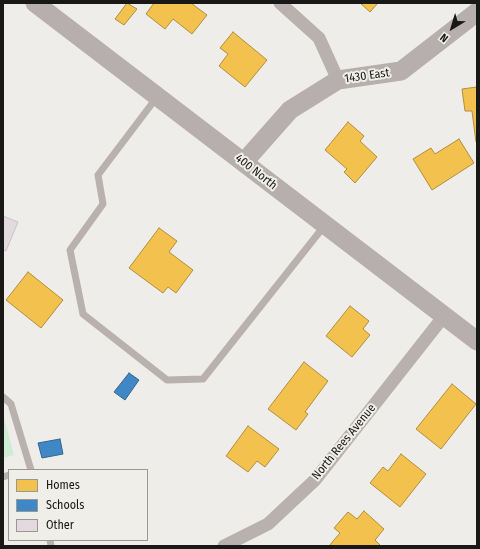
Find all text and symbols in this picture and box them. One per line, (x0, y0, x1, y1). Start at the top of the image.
north arrow (432, 8, 472, 48)
text: N (438, 31, 451, 45)
street label: 1430 East (344, 66, 390, 86)
street label: 400 North (232, 151, 280, 193)
street label: North Rees Avenue (309, 401, 379, 483)
legend (8, 469, 148, 541)
text: Homes (46, 478, 80, 492)
text: Schools (46, 498, 84, 512)
text: Other (46, 518, 74, 532)

